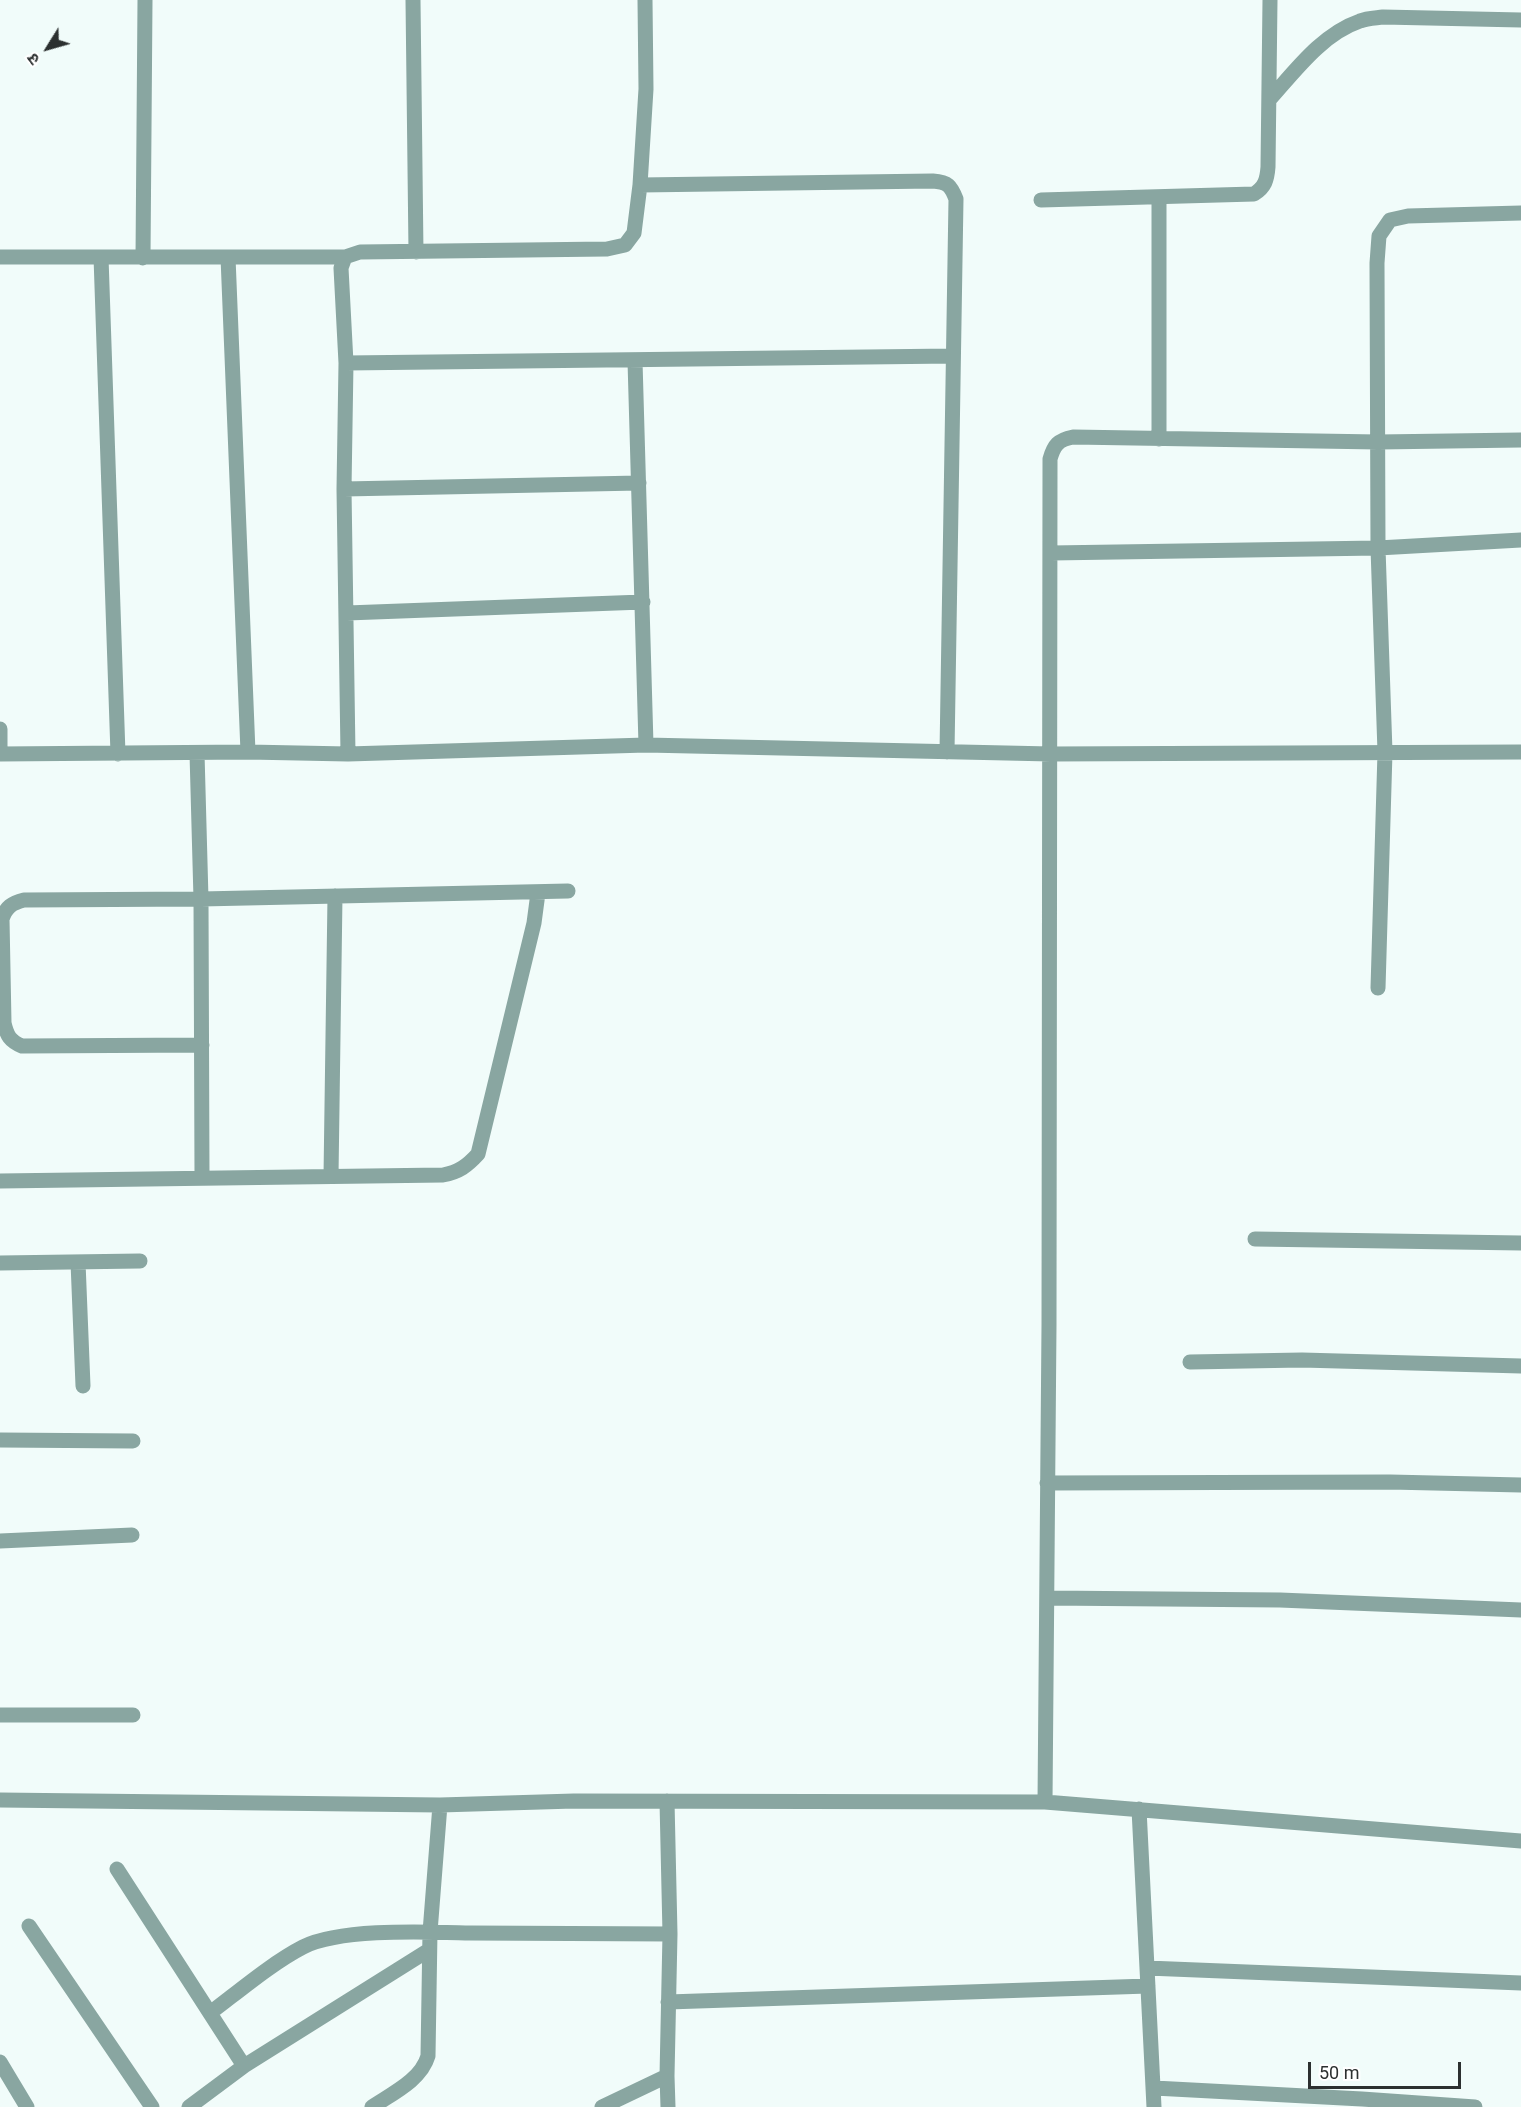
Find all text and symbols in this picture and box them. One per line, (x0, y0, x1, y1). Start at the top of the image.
north arrow (18, 18, 78, 78)
text: उ (23, 50, 44, 69)
scale bar (1311, 2050, 1464, 2088)
text: 50 m (1319, 2062, 1359, 2083)

